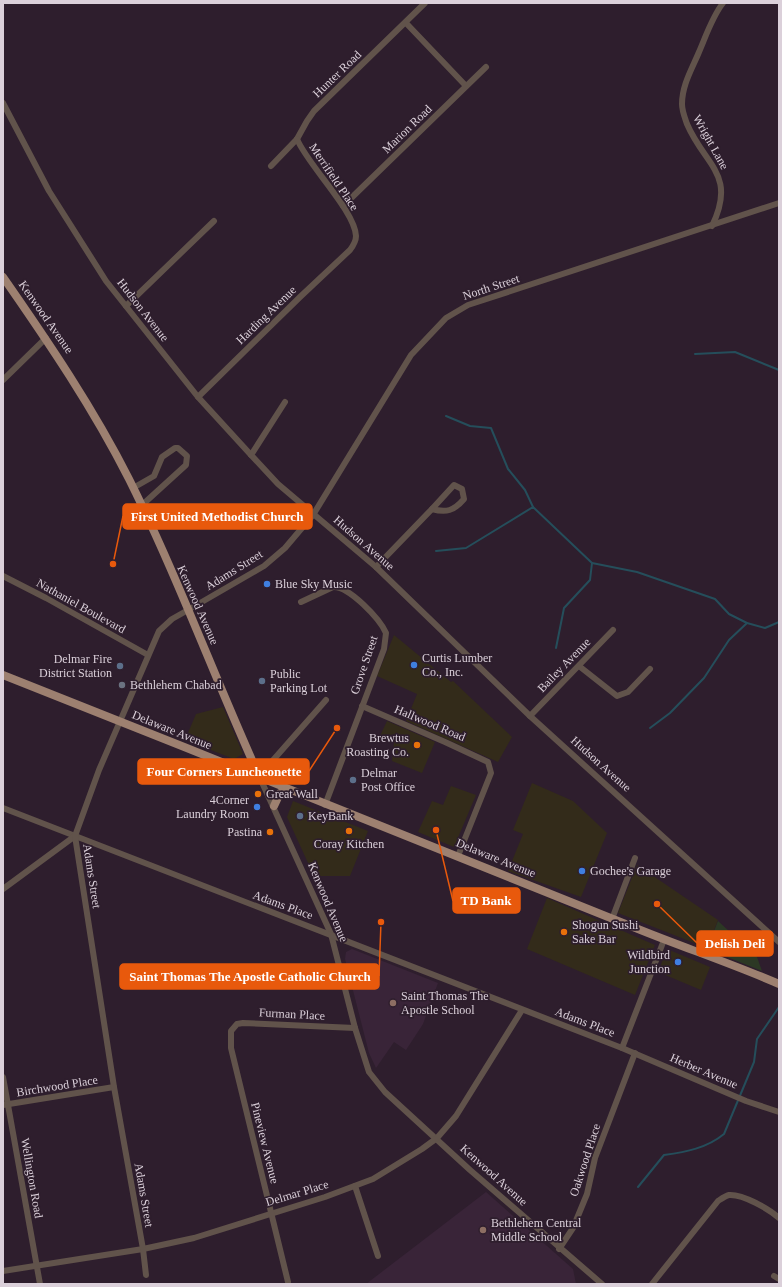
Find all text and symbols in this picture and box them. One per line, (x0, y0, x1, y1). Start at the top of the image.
street label: Hunter Road (310, 48, 364, 100)
street label: Marion Road (379, 102, 435, 156)
street label: Wright Lane (690, 112, 732, 172)
street label: Merrifield Place (306, 141, 362, 213)
street label: North Street (461, 271, 522, 303)
street label: Hudson Avenue (114, 276, 172, 344)
street label: Kenwood Avenue (16, 278, 76, 356)
street label: Harding Avenue (233, 283, 299, 347)
callout: First United Methodist Church (123, 504, 312, 529)
text: First United Methodist Church (131, 509, 304, 524)
street label: Hudson Avenue (331, 513, 397, 573)
street label: Adams Street (203, 546, 266, 593)
street label: Kenwood Avenue (174, 563, 222, 647)
street label: Nathaniel Boulevard (34, 576, 128, 636)
place label: Blue Sky Music (275, 577, 352, 591)
marker: Blue Sky Music (262, 579, 272, 589)
street label: Grove Street (347, 633, 381, 696)
street label: Bailey Avenue (535, 635, 593, 695)
place label: Curtis Lumber Co., Inc. (422, 651, 492, 679)
place label: Delmar Fire District Station (39, 652, 112, 680)
marker: Curtis Lumber Co., Inc. (409, 660, 419, 670)
marker: Delmar Fire District Station (115, 661, 125, 671)
place label: Public Parking Lot (270, 667, 328, 695)
marker: Public Parking Lot (257, 676, 267, 686)
place label: Bethlehem Chabad (130, 678, 222, 692)
marker: Bethlehem Chabad (117, 680, 127, 690)
street label: Hallwood Road (392, 702, 468, 744)
street label: Delaware Avenue (130, 708, 214, 752)
place label: Brewtus Roasting Co. (346, 731, 409, 759)
street label: Hudson Avenue (568, 733, 634, 795)
marker: Brewtus Roasting Co. (412, 740, 422, 750)
callout: Four Corners Luncheonette (138, 759, 309, 784)
text: Four Corners Luncheonette (146, 764, 302, 779)
place label: Delmar Post Office (361, 766, 415, 794)
marker: Delmar Post Office (348, 775, 358, 785)
place label: Great Wall (266, 787, 318, 801)
marker: Great Wall (253, 789, 263, 799)
place label: 4Corner Laundry Room (176, 793, 250, 821)
marker: 4Corner Laundry Room (252, 802, 262, 812)
place label: KeyBank (308, 809, 353, 823)
marker: KeyBank (295, 811, 305, 821)
place label: Pastina (227, 825, 263, 839)
marker: Coray Kitchen (344, 826, 354, 836)
marker: Pastina (265, 827, 275, 837)
street label: Delaware Avenue (454, 836, 538, 880)
place label: Coray Kitchen (314, 837, 384, 851)
street label: Adams Street (80, 843, 104, 910)
street label: Kenwood Avenue (305, 860, 351, 944)
place label: Gochee's Garage (590, 864, 671, 878)
marker: Gochee's Garage (577, 866, 587, 876)
street label: Adams Place (251, 888, 315, 922)
callout: TD Bank (453, 888, 520, 913)
text: TD Bank (461, 893, 512, 908)
place label: Shogun Sushi Sake Bar (572, 918, 639, 946)
marker: Shogun Sushi Sake Bar (559, 927, 569, 937)
callout: Delish Deli (697, 931, 773, 956)
text: Delish Deli (705, 936, 766, 951)
place label: Wildbird Junction (627, 948, 670, 976)
marker: Wildbird Junction (673, 957, 683, 967)
callout: Saint Thomas The Apostle Catholic Church (120, 964, 379, 989)
text: Saint Thomas The Apostle Catholic Church (129, 969, 372, 984)
place label: Saint Thomas The Apostle School (401, 989, 489, 1017)
marker: Saint Thomas The Apostle School (388, 998, 398, 1008)
street label: Adams Place (553, 1004, 617, 1040)
street label: Furman Place (259, 1005, 325, 1023)
street label: Herber Avenue (668, 1050, 740, 1092)
street label: Birchwood Place (15, 1073, 99, 1099)
street label: Pineview Avenue (248, 1101, 282, 1185)
street label: Oakwood Place (567, 1122, 603, 1198)
street label: Wellington Road (18, 1137, 46, 1219)
street label: Kenwood Avenue (458, 1141, 530, 1209)
street label: Adams Street (131, 1162, 157, 1229)
street label: Delmar Place (264, 1177, 330, 1209)
place label: Bethlehem Central Middle School (491, 1216, 582, 1244)
marker: Bethlehem Central Middle School (478, 1225, 488, 1235)

